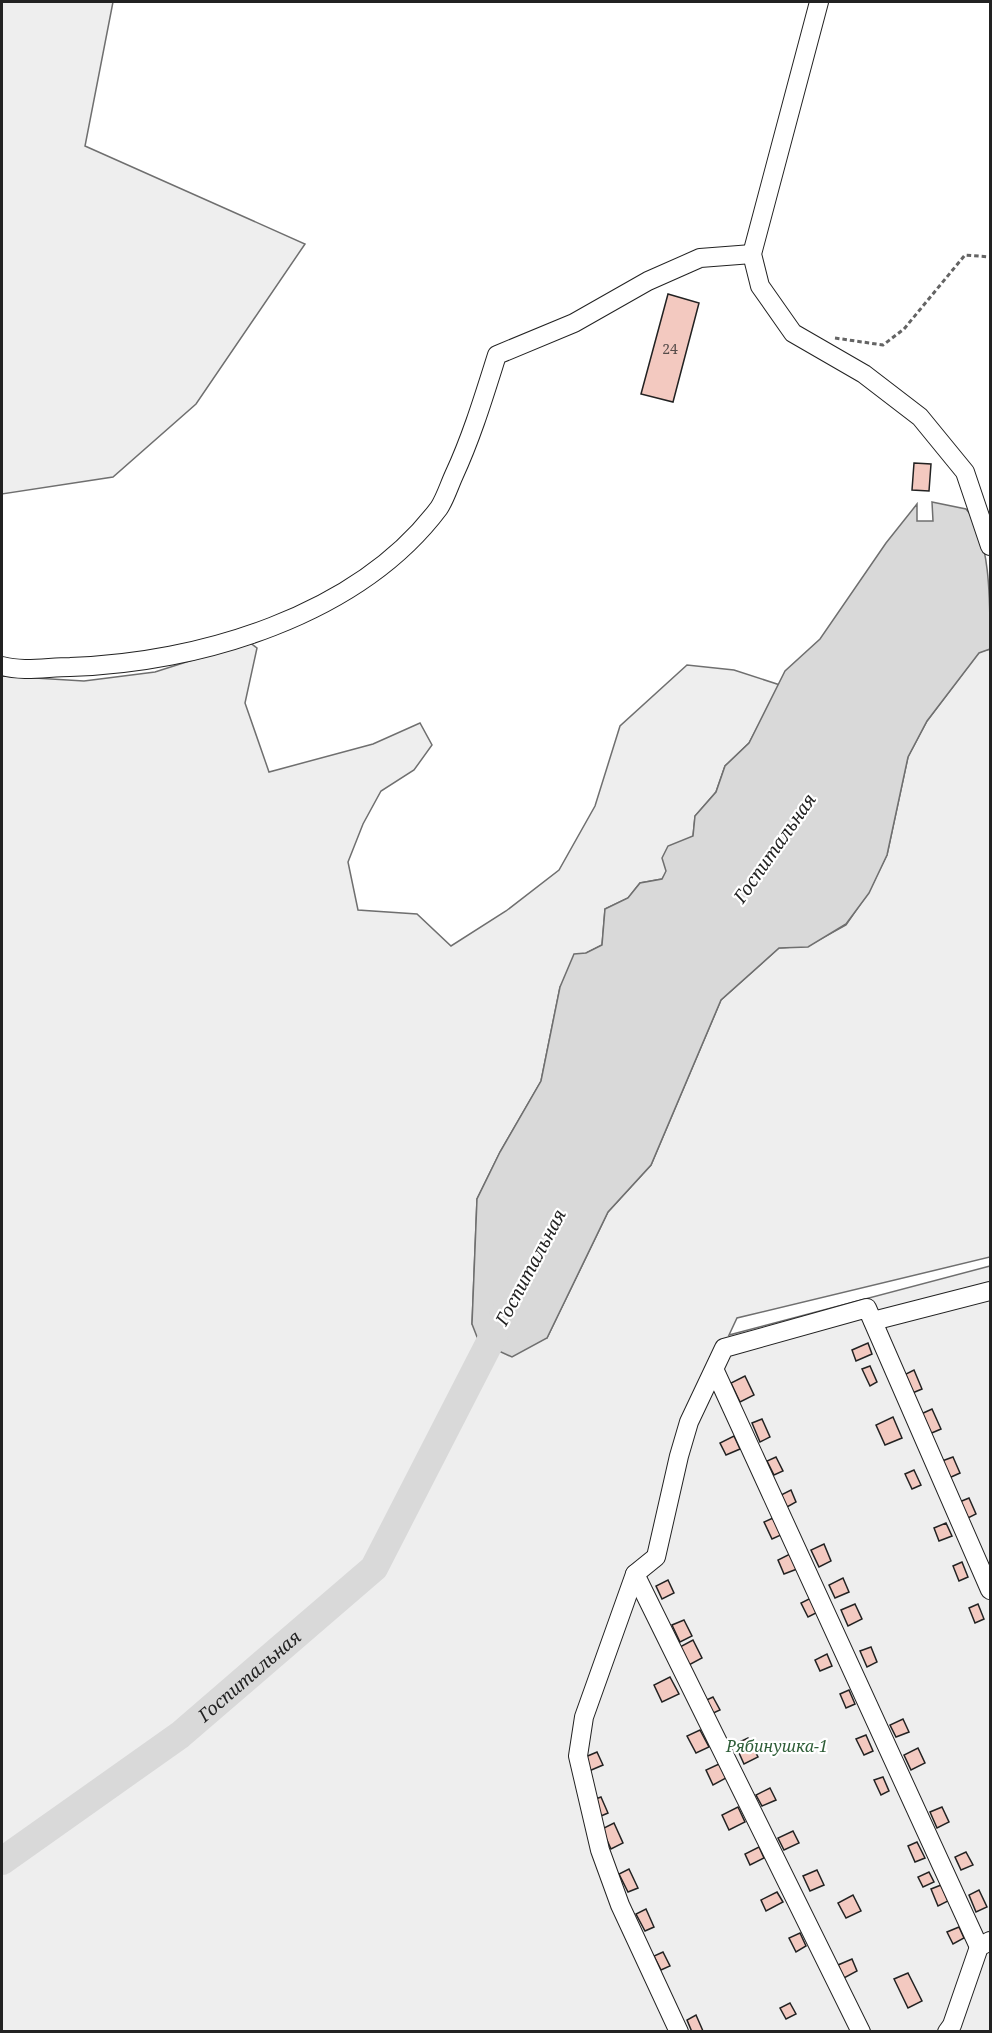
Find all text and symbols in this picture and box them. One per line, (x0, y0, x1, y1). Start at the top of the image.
house number: 24 (662, 339, 678, 358)
water label: Госпитальная (727, 789, 821, 908)
water label: Госпитальная (489, 1205, 571, 1330)
water label: Госпитальная (192, 1625, 305, 1727)
park label: Рябинушка-1 (725, 1735, 828, 1757)

